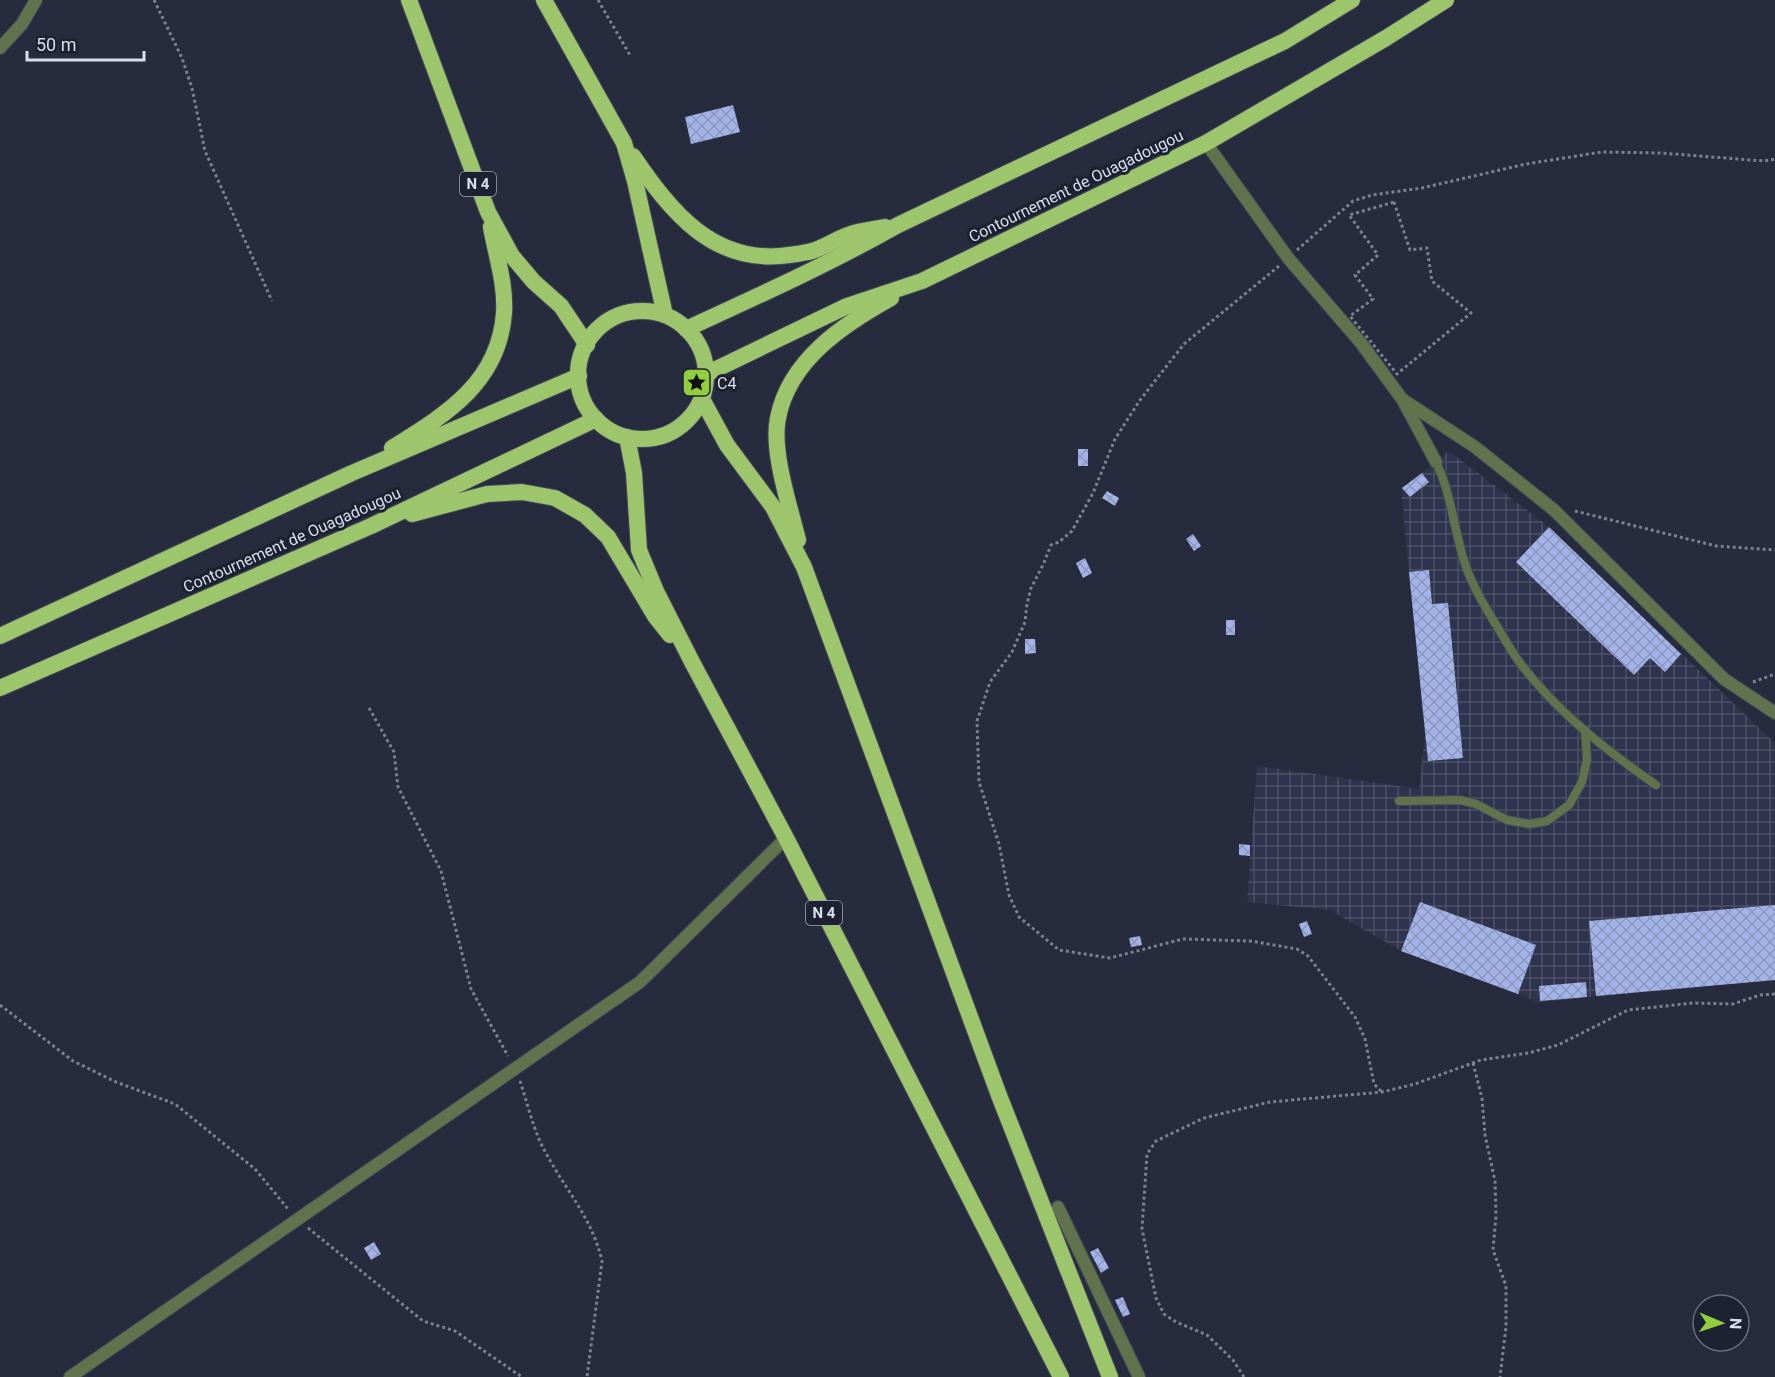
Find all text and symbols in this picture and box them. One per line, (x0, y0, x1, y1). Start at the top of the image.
scale bar (27, 24, 144, 62)
text: 50 m (36, 34, 76, 55)
street label: Contournement de Ouagadougou (966, 126, 1186, 246)
road number: N 4 (460, 172, 496, 196)
place icon: C4 (680, 367, 712, 399)
place label: C4 (717, 374, 736, 393)
street label: Contournement de Ouagadougou (180, 483, 404, 597)
road number: N 4 (806, 901, 842, 925)
north arrow (1691, 1293, 1751, 1353)
text: N (1726, 1318, 1745, 1329)

